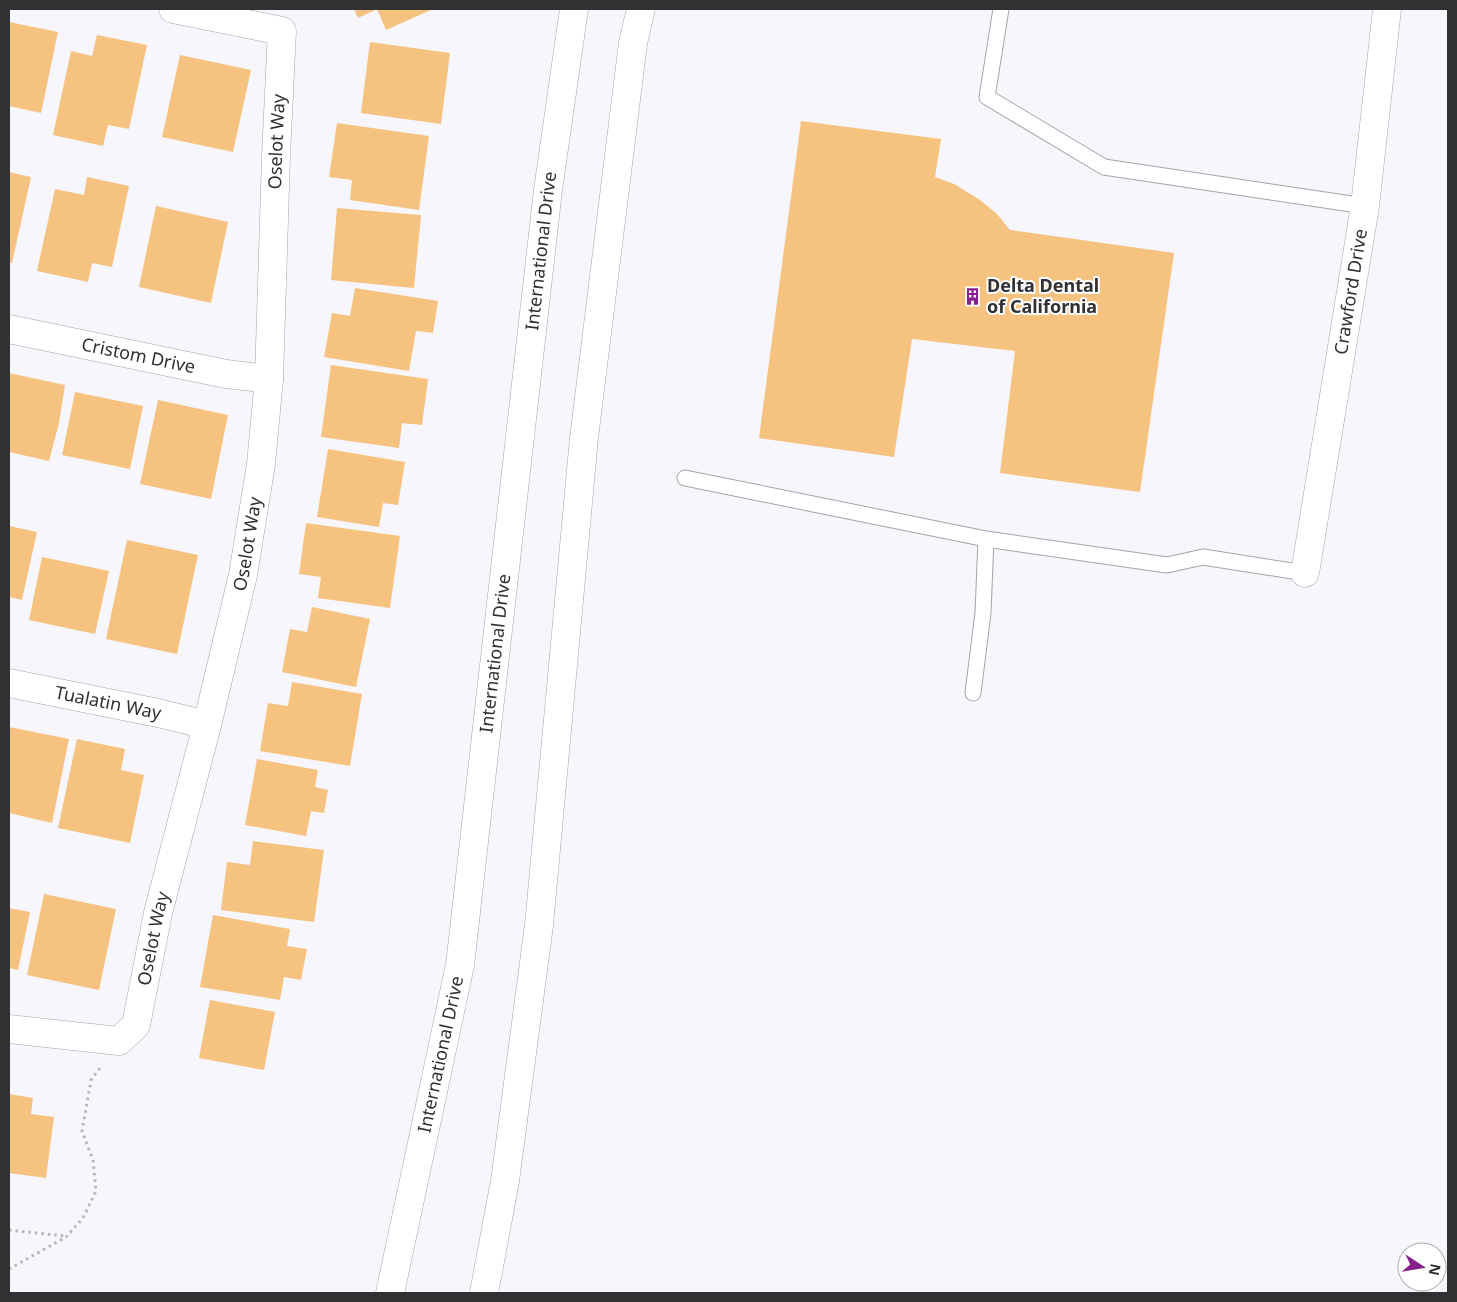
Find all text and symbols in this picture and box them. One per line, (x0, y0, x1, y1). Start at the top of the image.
street label: Oselot Way (262, 93, 290, 190)
street label: International Drive (519, 170, 562, 332)
street label: Crawford Drive (1328, 227, 1372, 356)
place label: Delta Dental of California (987, 273, 1099, 318)
building icon: Delta Dental of California (963, 286, 983, 306)
street label: Cristom Drive (79, 331, 197, 378)
street label: Oselot Way (227, 494, 267, 593)
street label: International Drive (473, 573, 515, 734)
street label: Tualatin Way (53, 680, 164, 725)
street label: Oselot Way (131, 888, 174, 988)
street label: International Drive (412, 974, 468, 1135)
north arrow (1397, 1242, 1447, 1292)
text: N (1425, 1262, 1446, 1277)

